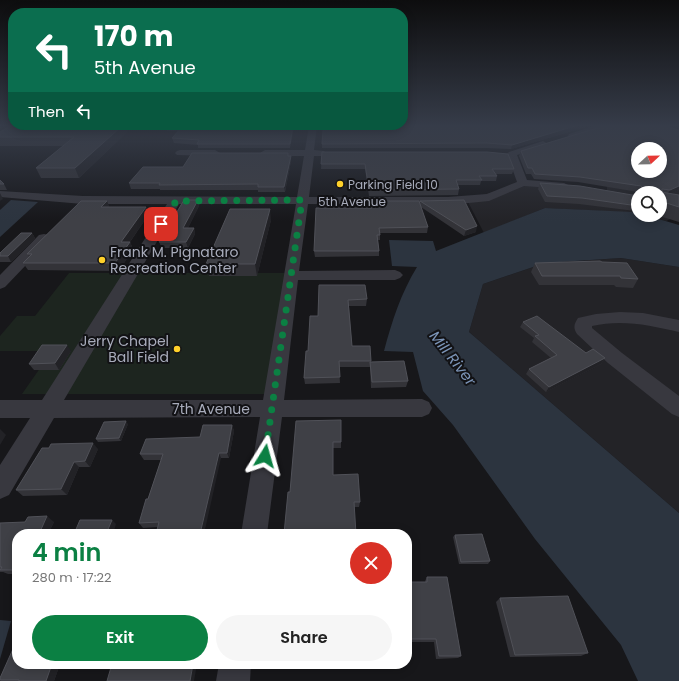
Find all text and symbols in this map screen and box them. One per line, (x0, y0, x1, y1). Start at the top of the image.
text: 170 m (94, 17, 173, 56)
icon: left (28, 24, 80, 76)
text: 5th Avenue (94, 55, 196, 80)
icon: left (73, 100, 95, 122)
text: Then (28, 101, 65, 122)
north arrow (631, 142, 667, 178)
map controls (631, 142, 667, 222)
place label: Parking Field 10 (348, 176, 438, 193)
marker: Parking Field 10 (335, 179, 345, 189)
button: search (631, 186, 667, 222)
street label: 5th Avenue (318, 193, 386, 210)
pin (144, 207, 178, 241)
icon: arrive (150, 213, 172, 235)
place label: Frank M. Pignataro Recreation Center (110, 242, 239, 278)
marker: Frank M. Pignataro Recreation Center (97, 255, 107, 265)
water label: Mill River (425, 326, 481, 390)
place label: Jerry Chapel Ball Field (80, 331, 169, 367)
marker: Jerry Chapel Ball Field (172, 344, 182, 354)
street label: 7th Avenue (172, 399, 250, 419)
position arrow (244, 435, 286, 477)
text: 4 min (32, 536, 101, 569)
button: close (350, 542, 392, 584)
text: 280 m · 17:22 (32, 568, 111, 587)
button: Exit (32, 615, 208, 661)
button: Share (216, 615, 392, 661)

